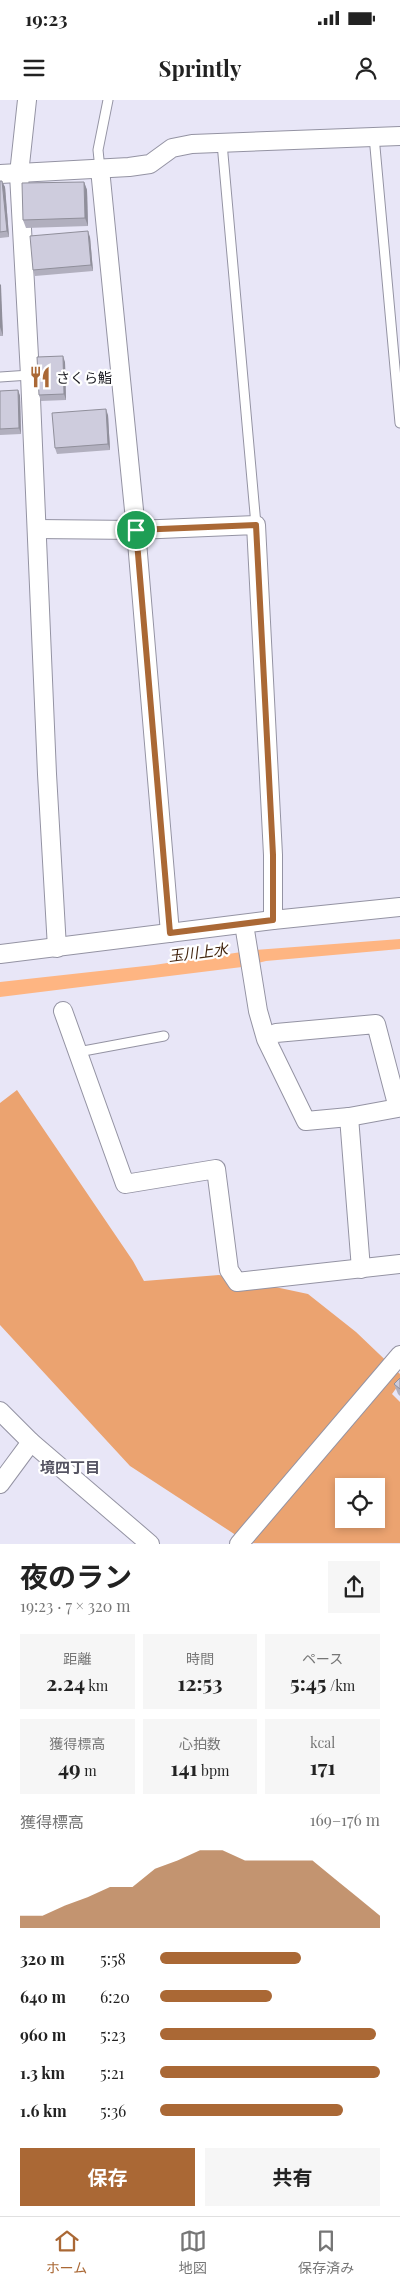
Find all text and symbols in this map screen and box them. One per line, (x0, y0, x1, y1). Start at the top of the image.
text: 19:23 (25, 5, 68, 31)
text: Sprintly (159, 53, 241, 83)
icon: menu (20, 54, 48, 82)
icon: person (352, 54, 380, 82)
restaurant icon: さくら鮨 (27, 364, 53, 390)
place label: さくら鮨 (56, 368, 112, 387)
pin (115, 509, 157, 551)
icon: arrive (122, 516, 150, 544)
water label: 玉川上水 (167, 938, 231, 966)
district label: 境四丁目 (40, 1457, 100, 1477)
map controls (335, 1478, 385, 1528)
button: locate (335, 1478, 385, 1528)
text: 夜のラン (20, 1557, 132, 1594)
button: share (328, 1561, 380, 1613)
text: 19:23 · 7 × 320 m (20, 1595, 131, 1616)
text: 距離 (63, 1649, 91, 1668)
text: 時間 (186, 1649, 214, 1668)
text: ペース (302, 1649, 343, 1668)
text: 2.24 (46, 1668, 85, 1696)
text: 12:53 (177, 1668, 223, 1696)
text: 5:45 (290, 1668, 326, 1696)
text: km (85, 1676, 108, 1695)
text: /km (326, 1676, 355, 1695)
text: kcal (310, 1733, 335, 1752)
text: 獲得標高 (49, 1734, 105, 1753)
text: 心拍数 (179, 1734, 221, 1753)
text: 171 (310, 1752, 335, 1780)
text: 49 (58, 1753, 81, 1781)
text: 141 (170, 1753, 198, 1781)
text: m (81, 1761, 97, 1780)
text: bpm (198, 1761, 230, 1780)
text: 169–176 m (310, 1809, 380, 1830)
text: 獲得標高 (20, 1811, 84, 1832)
text: 320 m (20, 1948, 65, 1969)
text: 5:58 (100, 1948, 126, 1969)
text: 640 m (20, 1986, 66, 2007)
text: 6:20 (100, 1986, 130, 2007)
text: 960 m (20, 2024, 66, 2045)
text: 5:23 (100, 2024, 126, 2045)
text: 1.3 km (20, 2062, 65, 2083)
text: 5:21 (100, 2062, 124, 2083)
text: 1.6 km (20, 2100, 67, 2121)
text: 5:36 (100, 2100, 126, 2121)
button: 保存 (20, 2148, 195, 2206)
button: 共有 (205, 2148, 380, 2206)
tab: ホーム (46, 2227, 87, 2277)
tab: 地図 (179, 2227, 207, 2277)
tab: 保存済み (298, 2227, 354, 2277)

